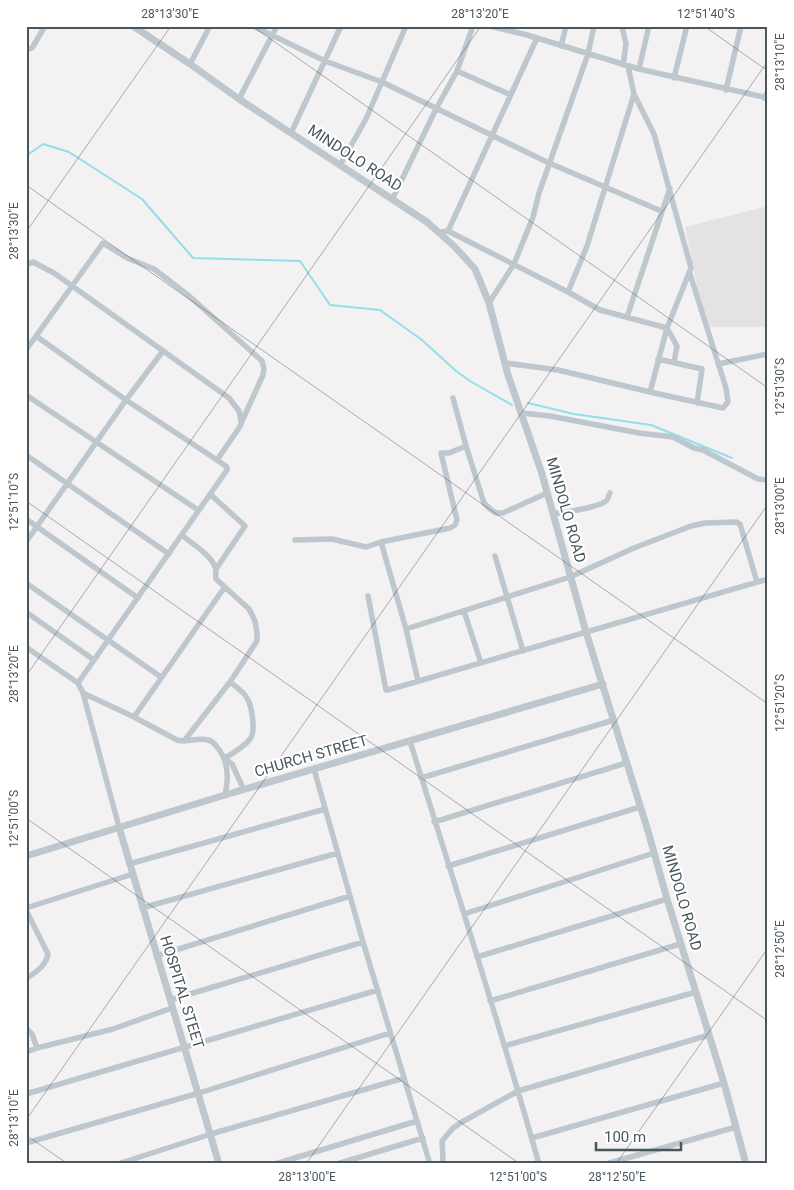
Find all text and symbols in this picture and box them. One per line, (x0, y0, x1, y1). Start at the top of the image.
text: 28°13'30"E (141, 7, 199, 21)
text: 28°13'20"E (451, 7, 509, 21)
text: 12°51'40"S (677, 7, 735, 21)
text: 28°13'10"E (773, 33, 787, 91)
street label: MINDOLO ROAD (305, 121, 405, 195)
text: 28°13'30"E (7, 202, 21, 260)
text: 12°51'30"S (773, 358, 787, 416)
street label: MINDOLO ROAD (542, 455, 590, 565)
text: 12°51'10"S (7, 473, 21, 531)
text: 28°13'00"E (773, 477, 787, 535)
text: 28°13'20"E (7, 645, 21, 703)
text: 12°51'20"S (773, 674, 787, 732)
street label: CHURCH STREET (252, 731, 370, 781)
text: 12°51'00"S (7, 790, 21, 848)
street label: MINDOLO ROAD (658, 843, 706, 953)
text: 28°12'50"E (773, 920, 787, 978)
street label: HOSPITAL STEET (156, 933, 208, 1051)
text: 28°13'10"E (7, 1089, 21, 1147)
scale bar (596, 1120, 682, 1152)
text: 100 m (604, 1128, 646, 1146)
text: 28°13'00"E (278, 1170, 336, 1184)
text: 12°51'00"S (489, 1170, 547, 1184)
text: 28°12'50"E (588, 1170, 646, 1184)

